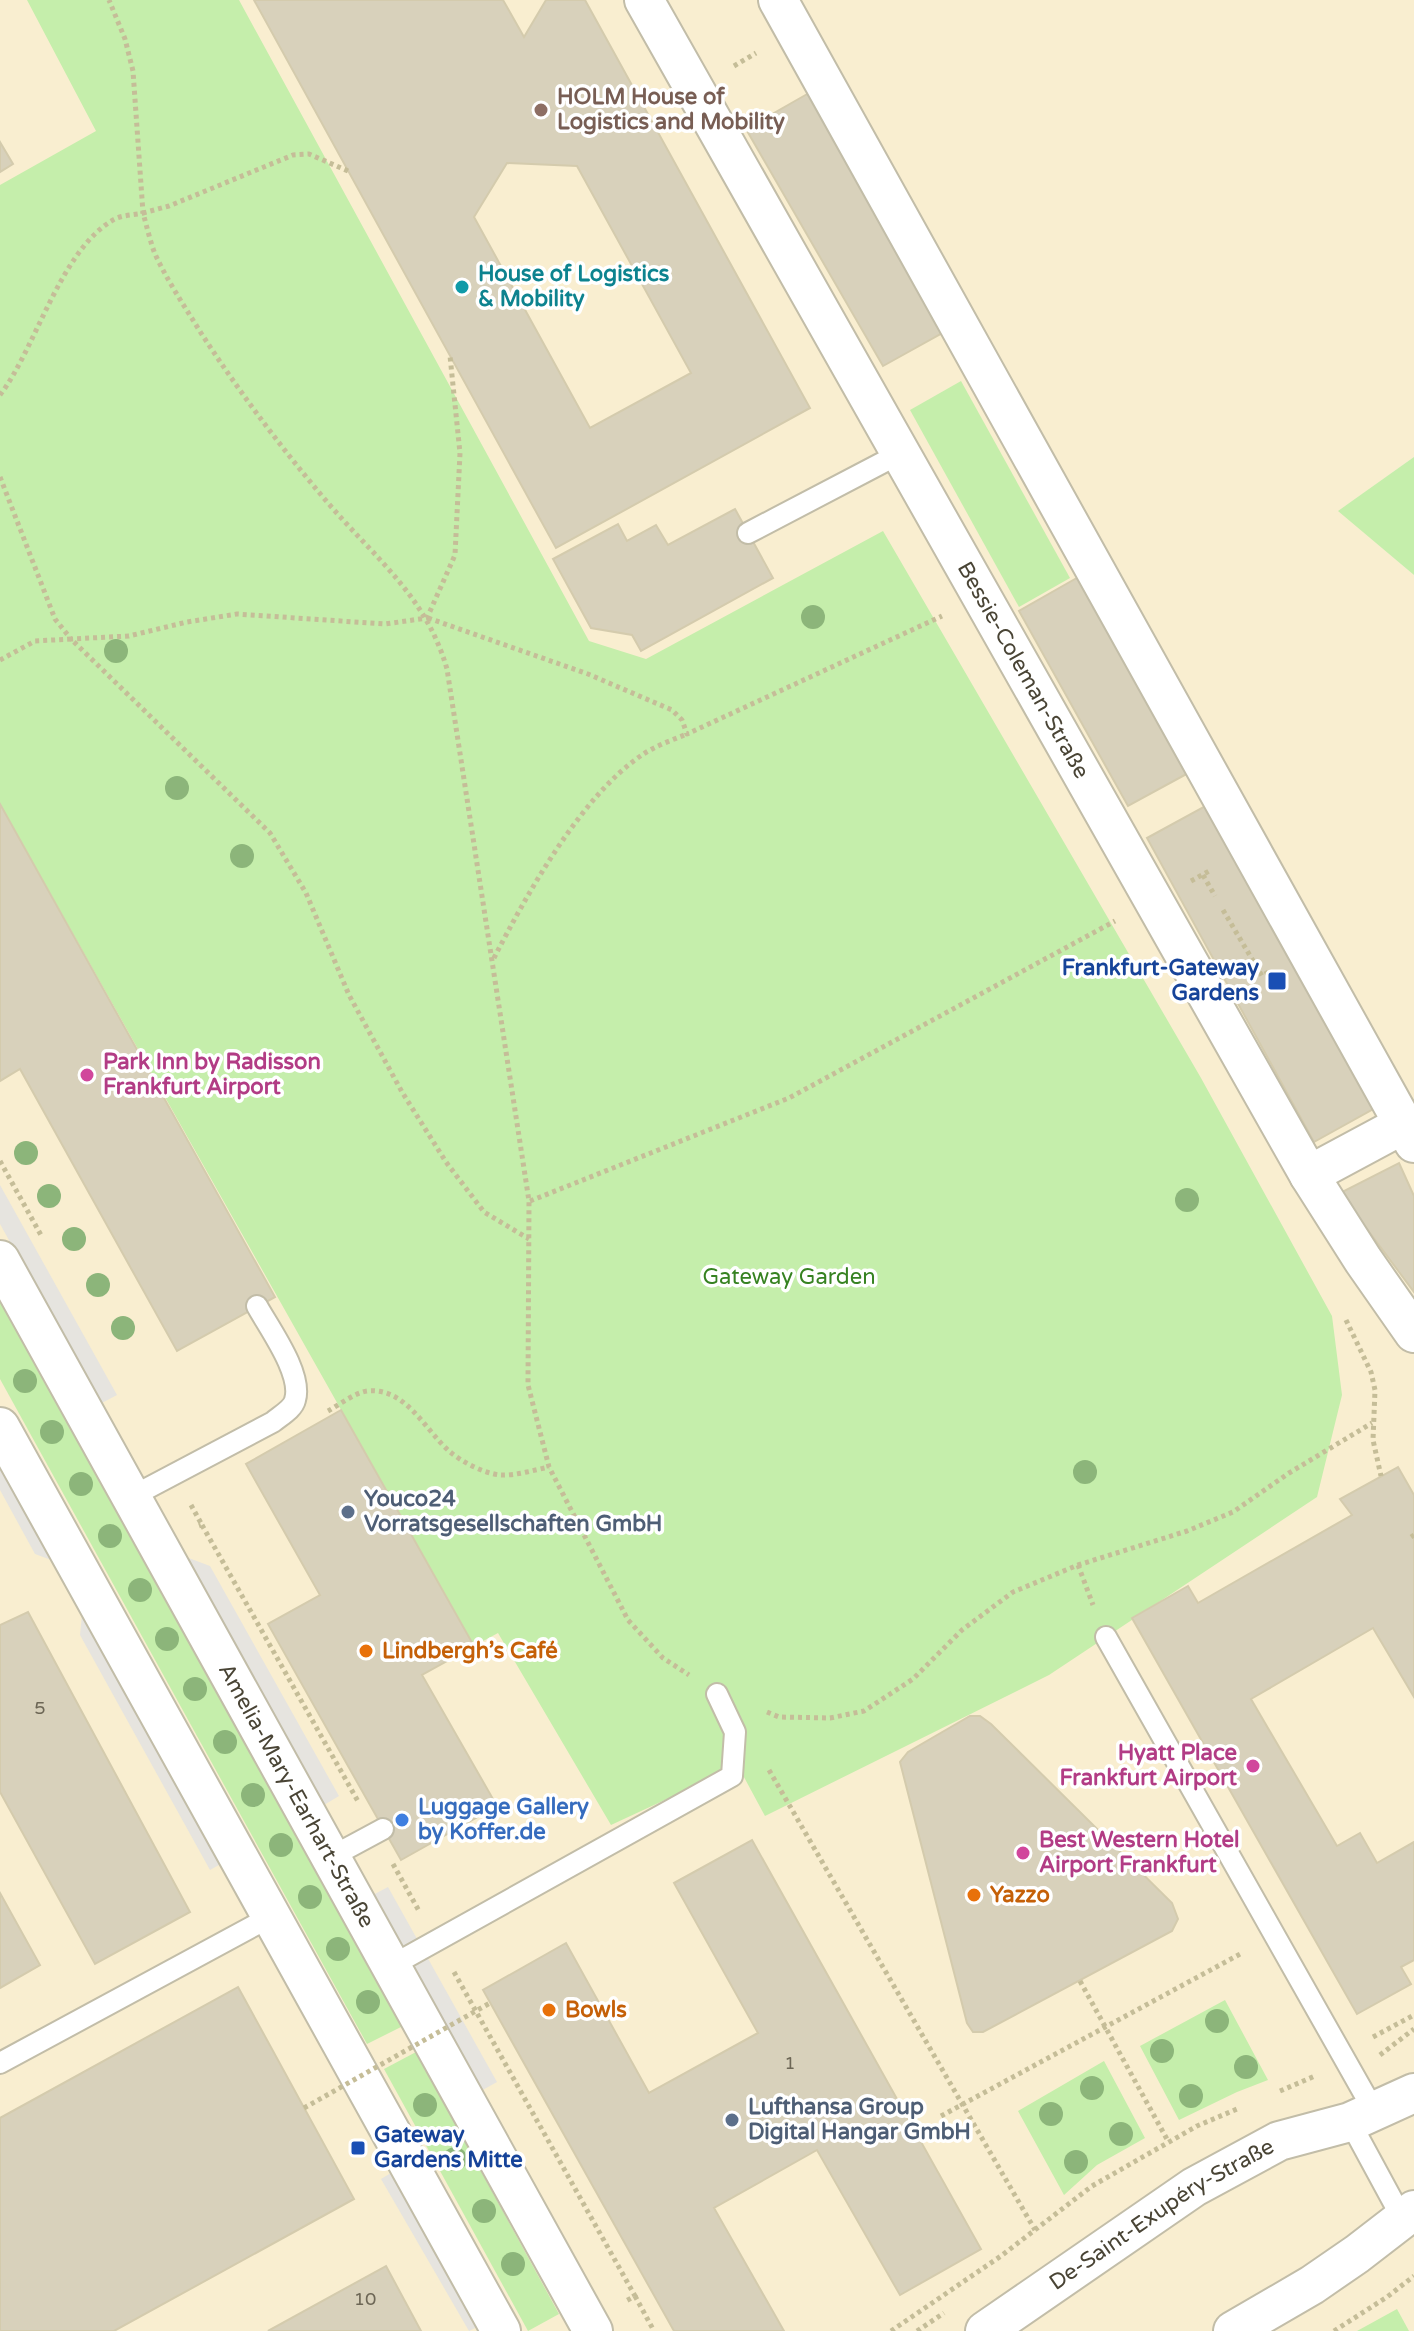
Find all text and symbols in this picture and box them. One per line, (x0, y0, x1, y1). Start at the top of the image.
place label: HOLM House of Logistics and Mobility (557, 84, 785, 135)
marker: HOLM House of Logistics and Mobility (532, 101, 550, 119)
place label: House of Logistics & Mobility (478, 261, 670, 312)
marker: House of Logistics & Mobility (453, 278, 471, 296)
street label: Bessie-Coleman-Straße (952, 557, 1095, 783)
place label: Frankfurt-Gateway Gardens (1062, 955, 1259, 1006)
marker: Frankfurt-Gateway Gardens (1266, 970, 1288, 992)
place label: Park Inn by Radisson Frankfurt Airport (103, 1049, 321, 1100)
marker: Park Inn by Radisson Frankfurt Airport (78, 1066, 96, 1084)
park label: Gateway Garden (702, 1264, 876, 1290)
place label: Youco24 Vorratsgesellschaften GmbH (364, 1486, 662, 1537)
marker: Youco24 Vorratsgesellschaften GmbH (339, 1503, 357, 1521)
place label: Lindbergh’s Café (382, 1638, 558, 1664)
marker: Lindbergh’s Café (357, 1642, 375, 1660)
street label: Amelia-Mary-Earhart-Straße (213, 1659, 380, 1932)
house number: 5 (34, 1697, 46, 1719)
place label: Hyatt Place Frankfurt Airport (1059, 1740, 1238, 1791)
marker: Hyatt Place Frankfurt Airport (1244, 1757, 1262, 1775)
place label: Luggage Gallery by Koffer.de (418, 1794, 589, 1845)
marker: Luggage Gallery by Koffer.de (393, 1811, 411, 1829)
place label: Best Western Hotel Airport Frankfurt (1039, 1827, 1239, 1878)
marker: Best Western Hotel Airport Frankfurt (1014, 1844, 1032, 1862)
place label: Yazzo (990, 1882, 1050, 1908)
marker: Yazzo (965, 1886, 983, 1904)
place label: Bowls (565, 1997, 627, 2023)
marker: Bowls (540, 2001, 558, 2019)
house number: 1 (784, 2052, 796, 2074)
place label: Lufthansa Group Digital Hangar GmbH (748, 2094, 971, 2145)
marker: Lufthansa Group Digital Hangar GmbH (723, 2111, 741, 2129)
place label: Gateway Gardens Mitte (374, 2122, 523, 2173)
street label: De-Saint-Exupéry-Straße (1045, 2133, 1278, 2296)
marker: Gateway Gardens Mitte (349, 2139, 367, 2157)
house number: 10 (354, 2288, 376, 2310)

